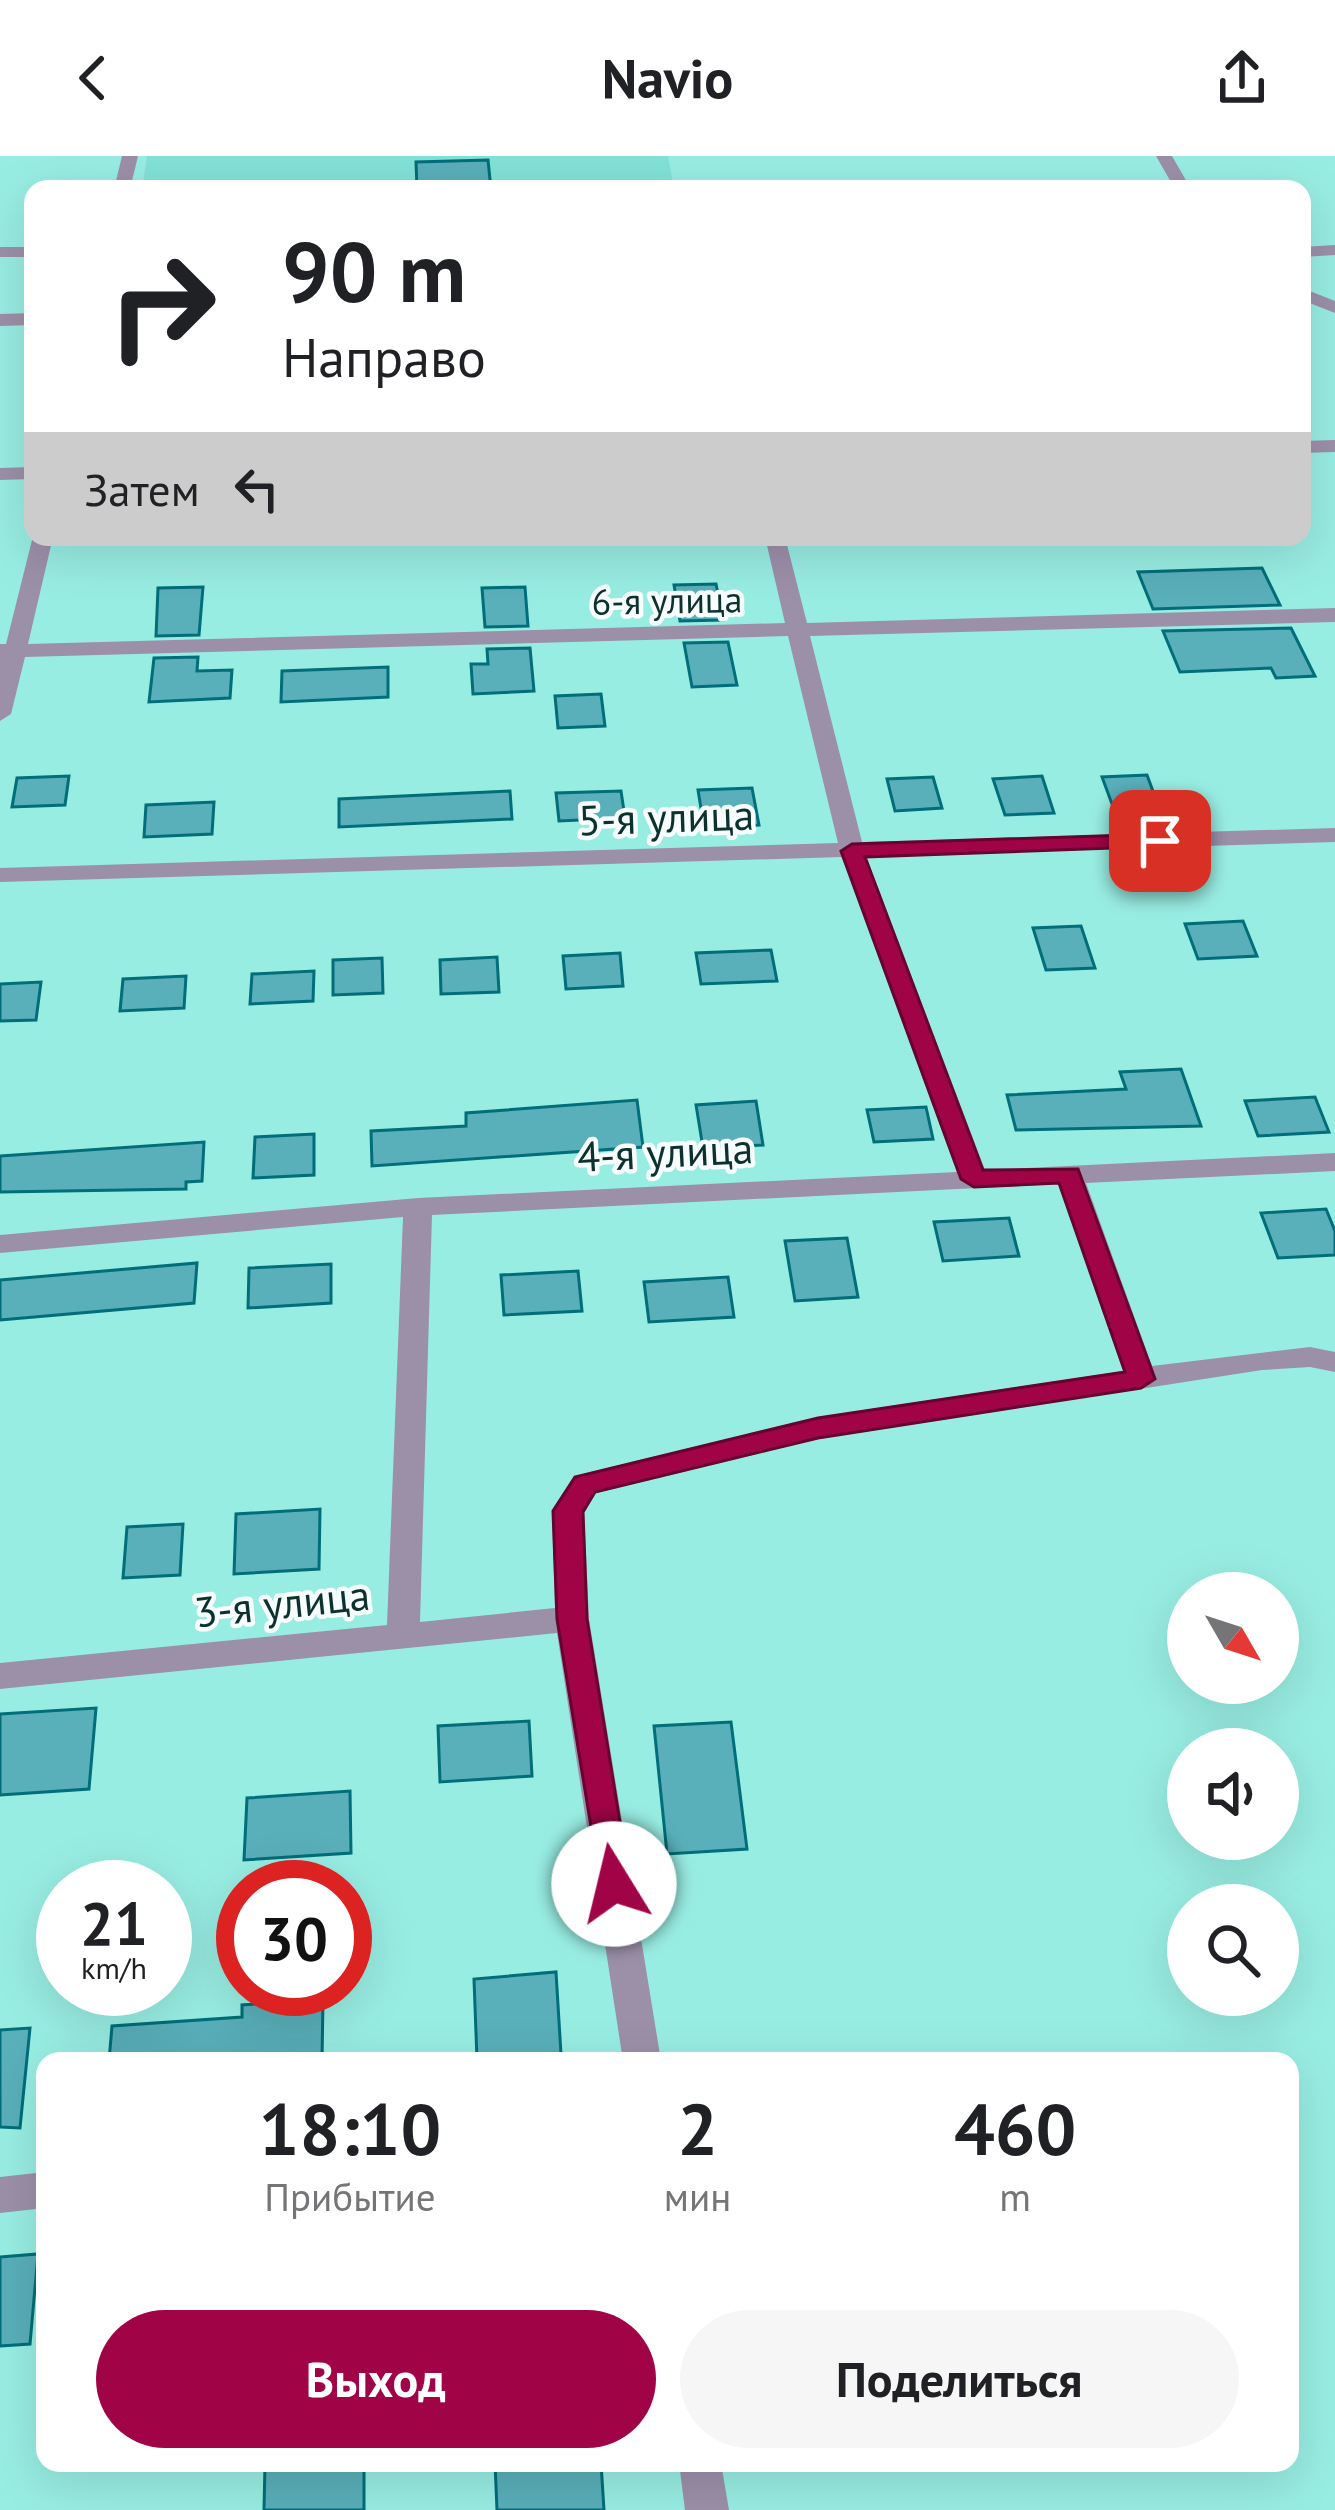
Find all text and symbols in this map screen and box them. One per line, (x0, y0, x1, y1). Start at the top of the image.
text: Navio (602, 43, 733, 113)
icon: back (60, 45, 126, 111)
icon: share (1209, 45, 1275, 111)
text: 90 m (282, 216, 466, 325)
icon: right (84, 228, 240, 384)
text: Направо (282, 322, 486, 392)
icon: left (224, 456, 290, 522)
text: Затем (84, 460, 200, 518)
street label: 6-я улица (591, 575, 743, 625)
street label: 5-я улица (577, 786, 755, 848)
pin (1109, 790, 1211, 892)
icon: arrive (1127, 808, 1193, 874)
street label: 4-я улица (576, 1120, 754, 1184)
street label: 3-я улица (192, 1566, 372, 1640)
north arrow (1167, 1572, 1299, 1704)
map controls (1167, 1572, 1299, 2016)
button: sound (1167, 1728, 1299, 1860)
position arrow (551, 1821, 677, 1947)
speed limit sign: 30 (216, 1860, 372, 2016)
text: 21 (80, 1884, 148, 1962)
button: search (1167, 1884, 1299, 2016)
text: km/h (81, 1948, 147, 1987)
text: 18:10 (259, 2082, 441, 2175)
text: 2 (677, 2082, 718, 2175)
text: 460 (954, 2082, 1076, 2175)
text: Прибытие (264, 2171, 436, 2222)
text: мин (664, 2171, 731, 2222)
text: m (999, 2171, 1031, 2222)
button: Выход (96, 2310, 656, 2448)
button: Поделиться (680, 2310, 1239, 2448)

